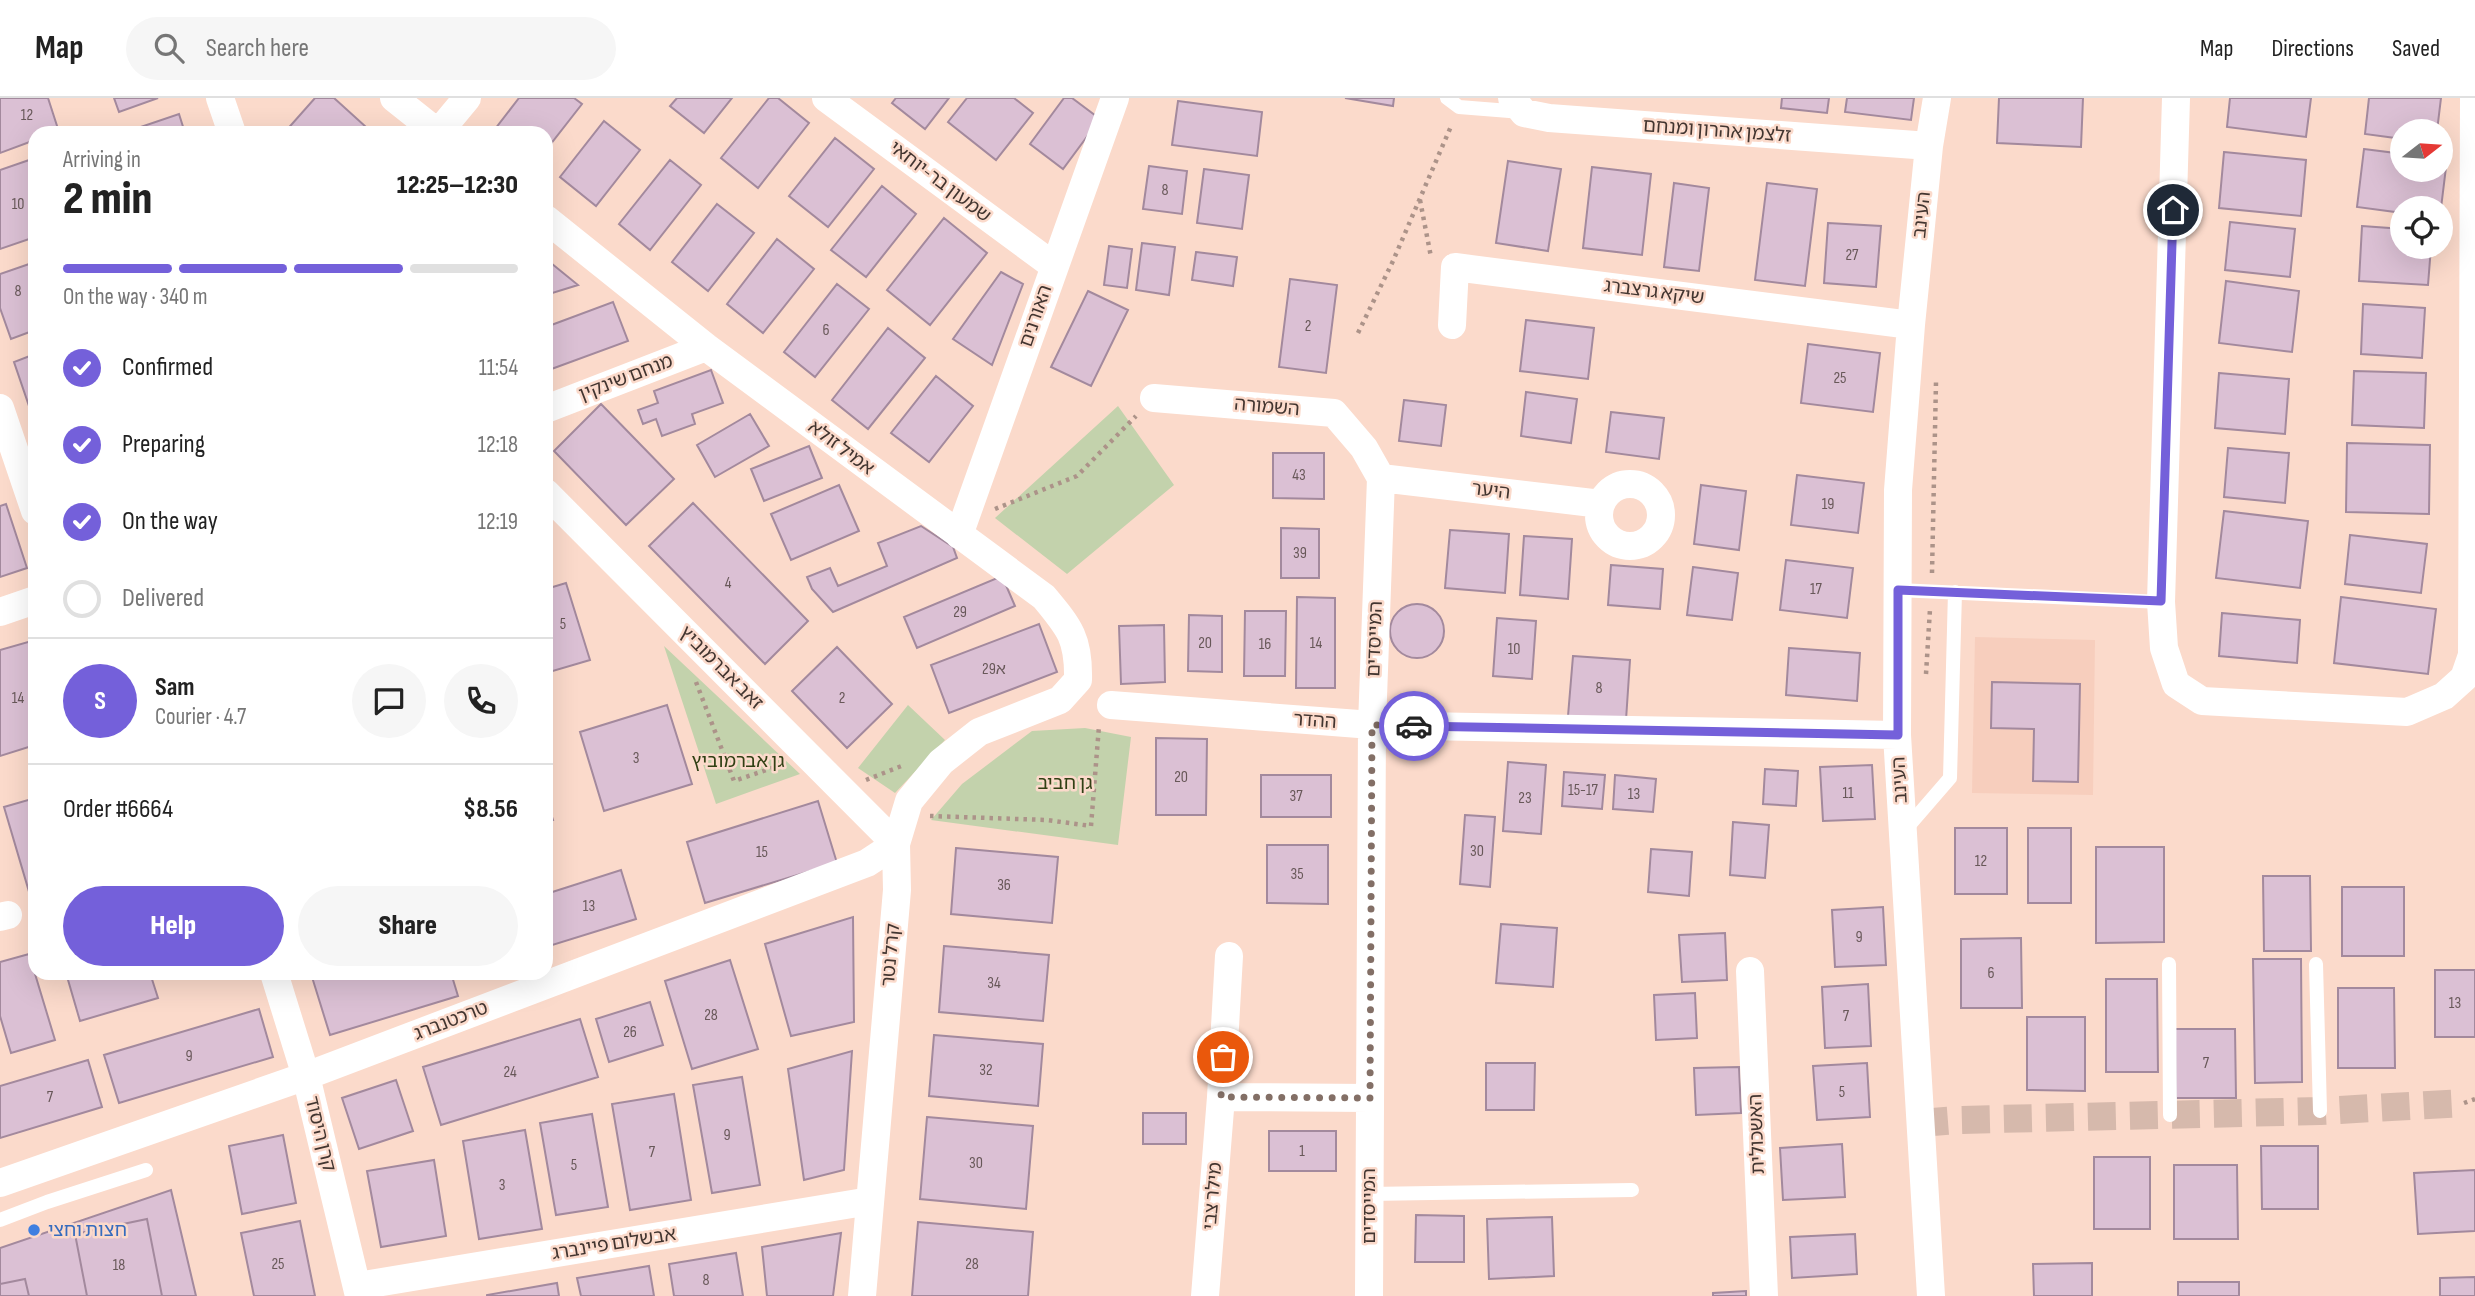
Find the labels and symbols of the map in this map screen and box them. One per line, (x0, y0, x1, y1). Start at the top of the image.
house number: 12 (21, 106, 33, 125)
street label: זלצמן אהרון ומנחם (1642, 114, 1792, 148)
north arrow (2390, 119, 2454, 182)
street label: שמעון בר-יוחאי (885, 136, 995, 228)
pin (2143, 180, 2203, 240)
house number: 8 (1161, 181, 1169, 200)
street label: העינב (1908, 190, 1936, 240)
house number: 10 (12, 195, 24, 214)
house number: 27 (1845, 246, 1859, 265)
street label: שיקא גרצברג (1602, 274, 1706, 310)
house number: 8 (14, 282, 22, 301)
street label: האורנים (1015, 282, 1057, 350)
house number: 2 (1305, 317, 1311, 336)
house number: 6 (822, 321, 830, 340)
street label: מנחם שינקין (576, 350, 676, 406)
house number: 25 (1833, 369, 1847, 388)
street label: השמורה (1233, 393, 1301, 421)
street label: אמיל זולא (803, 416, 879, 480)
house number: 43 (1292, 466, 1306, 485)
street label: היער (1470, 477, 1512, 505)
house number: 19 (1822, 495, 1834, 514)
house number: 39 (1293, 544, 1307, 563)
house number: 4 (725, 574, 732, 593)
house number: 17 (1810, 580, 1823, 599)
street label: המייסדים (1362, 601, 1388, 677)
house number: 29 (953, 603, 967, 622)
house number: 5 (560, 615, 566, 634)
street label: זאב אברמוביץ (674, 621, 768, 715)
house number: 20 (1198, 634, 1212, 653)
house number: 14 (1310, 634, 1322, 653)
house number: 16 (1259, 635, 1271, 654)
house number: 10 (1508, 640, 1520, 659)
house number: 29א (982, 660, 1006, 679)
house number: 8 (1595, 679, 1603, 698)
house number: 14 (12, 689, 24, 708)
house number: 2 (839, 689, 845, 708)
courier (1379, 691, 1449, 761)
street label: ההדר (1293, 708, 1337, 734)
house number: 3 (633, 749, 639, 768)
park label: גן אברמוביץ (691, 750, 785, 773)
street label: העינב (1887, 756, 1913, 804)
house number: 20 (1174, 768, 1188, 787)
park label: גן חביב (1037, 772, 1093, 795)
house number: 15-17 (1568, 781, 1599, 800)
house number: 11 (1842, 784, 1854, 803)
house number: 13 (1628, 785, 1640, 804)
house number: 37 (1289, 787, 1303, 806)
house number: 23 (1518, 789, 1532, 808)
house number: 30 (1470, 842, 1484, 861)
house number: 15 (756, 843, 768, 862)
house number: 12 (1975, 852, 1987, 871)
house number: 35 (1290, 865, 1304, 884)
house number: 36 (997, 876, 1011, 895)
house number: 13 (583, 897, 595, 916)
street label: קרל נטר (877, 922, 905, 988)
house number: 9 (1855, 928, 1863, 947)
house number: 6 (1987, 964, 1995, 983)
house number: 34 (987, 974, 1001, 993)
house number: 13 (2449, 994, 2461, 1013)
street label: טרכטנברג (411, 996, 491, 1046)
house number: 28 (704, 1006, 718, 1025)
house number: 7 (1843, 1007, 1850, 1026)
house number: 26 (623, 1023, 637, 1042)
pin (1193, 1027, 1253, 1087)
house number: 9 (185, 1047, 193, 1066)
house number: 7 (2203, 1054, 2210, 1073)
house number: 32 (979, 1061, 993, 1080)
house number: 24 (503, 1063, 517, 1082)
house number: 5 (1839, 1083, 1845, 1102)
house number: 7 (47, 1088, 54, 1107)
street label: האשכולית (1744, 1093, 1770, 1175)
street label: קרן היסוד (300, 1094, 340, 1174)
house number: 9 (723, 1126, 731, 1145)
house number: 1 (1299, 1142, 1305, 1161)
house number: 7 (649, 1143, 656, 1162)
house number: 30 (969, 1154, 983, 1173)
house number: 5 (571, 1156, 577, 1175)
street label: מילר צבי (1199, 1161, 1227, 1231)
street label: המייסדים (1358, 1168, 1381, 1244)
house number: 3 (499, 1176, 505, 1195)
place label: חצות וחצי (48, 1219, 127, 1242)
marker: חצות וחצי (26, 1222, 42, 1238)
street label: אבשלום פיינברג (550, 1223, 678, 1265)
house number: 25 (271, 1255, 285, 1274)
house number: 28 (965, 1255, 979, 1274)
house number: 18 (113, 1256, 125, 1275)
house number: 8 (702, 1271, 710, 1290)

